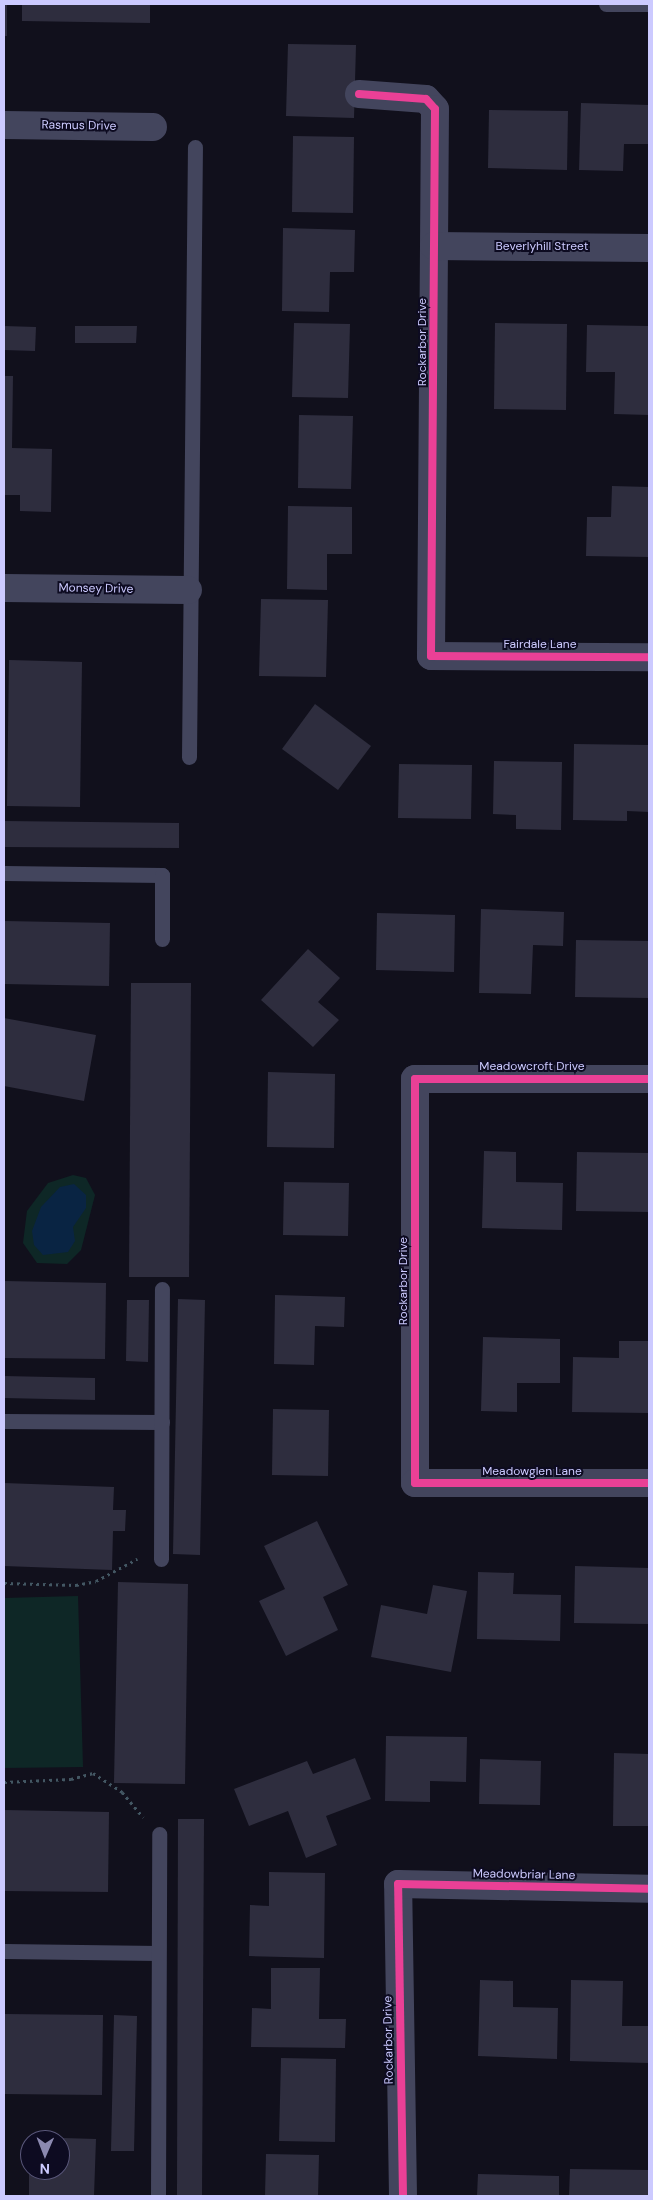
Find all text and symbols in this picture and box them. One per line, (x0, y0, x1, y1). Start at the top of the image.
street label: Rasmus Drive (42, 118, 116, 134)
street label: Beverlyhill Street (496, 240, 588, 254)
street label: Rockarbor Drive (416, 298, 430, 386)
street label: Monsey Drive (58, 581, 134, 597)
street label: Fairdale Lane (504, 638, 576, 652)
street label: Meadowcroft Drive (479, 1060, 585, 1074)
street label: Rockarbor Drive (397, 1237, 411, 1325)
street label: Meadowglen Lane (482, 1465, 582, 1479)
street label: Meadowbriar Lane (473, 1867, 575, 1883)
street label: Rockarbor Drive (381, 1996, 397, 2084)
north arrow (20, 2130, 70, 2180)
text: N (39, 2160, 50, 2178)

